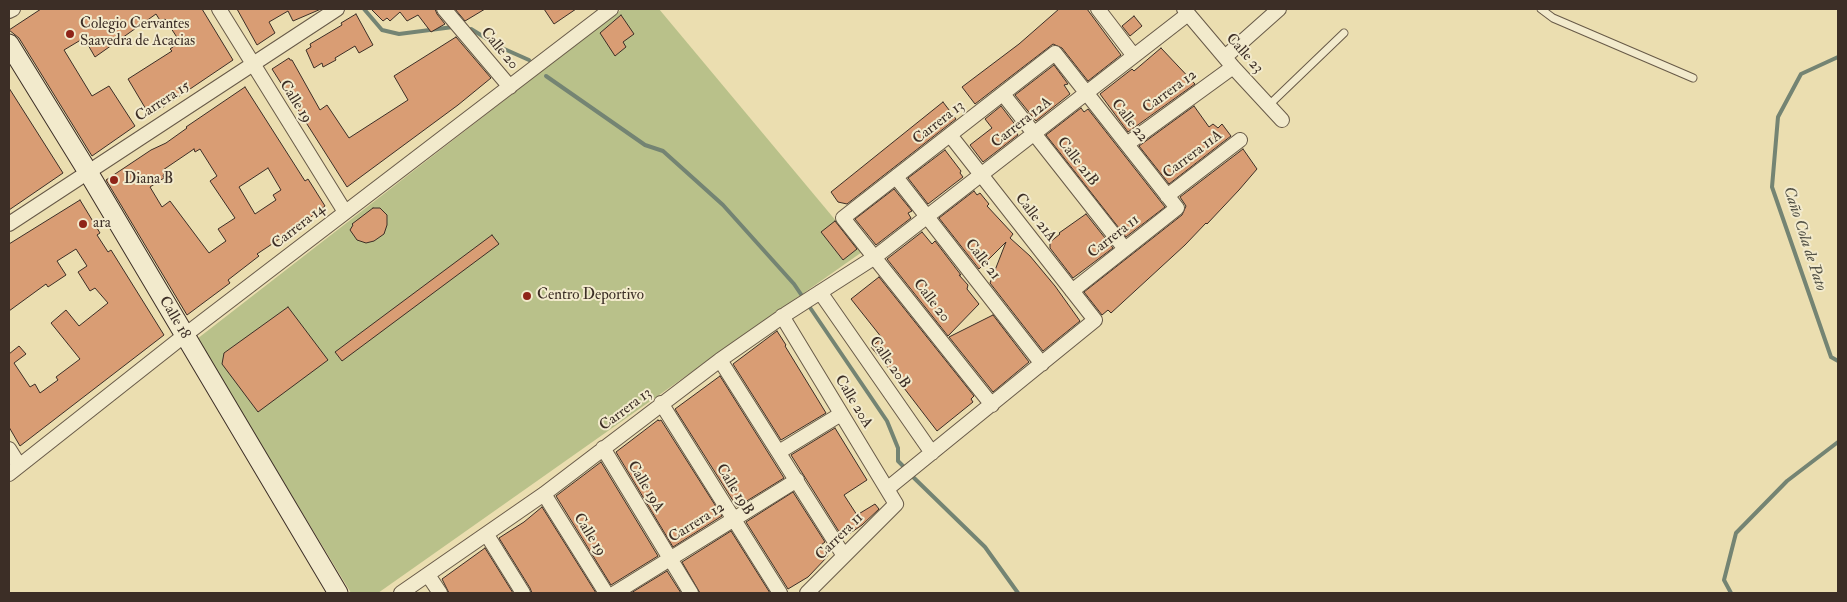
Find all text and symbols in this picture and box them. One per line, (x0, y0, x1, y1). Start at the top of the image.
place label: Colegio Cervantes Saavedra de Acacias (80, 16, 195, 51)
street label: Calle 20 (476, 24, 522, 74)
marker: Colegio Cervantes Saavedra de Acacias (64, 28, 76, 40)
street label: Calle 23 (1221, 30, 1267, 78)
street label: Carrera 12 (1139, 66, 1201, 118)
street label: Calle 19 (275, 77, 315, 127)
street label: Carrera 15 (132, 78, 194, 126)
street label: Carrera 12A (988, 94, 1056, 152)
street label: Calle 22 (1107, 96, 1151, 146)
street label: Carrera 13 (910, 97, 968, 149)
street label: Carrera 11A (1160, 127, 1226, 183)
street label: Calle 21B (1052, 134, 1102, 190)
place label: Diana B (124, 171, 173, 189)
marker: Diana B (108, 174, 120, 186)
water label: Caño Cola de Pato (1778, 184, 1830, 294)
street label: Calle 21A (1010, 190, 1060, 246)
street label: Carrera 14 (269, 201, 329, 253)
street label: Carrera 11 (1085, 211, 1143, 263)
place label: ara (93, 215, 111, 233)
marker: ara (77, 218, 89, 230)
street label: Calle 21 (960, 236, 1004, 284)
street label: Calle 20 (909, 276, 953, 326)
place label: Centro Deportivo (537, 287, 644, 305)
marker: Centro Deportivo (521, 290, 533, 302)
street label: Calle 18 (154, 293, 194, 343)
street label: Calle 20B (865, 334, 913, 392)
street label: Calle 20A (830, 372, 876, 432)
street label: Carrera 13 (596, 385, 656, 435)
street label: Calle 19A (623, 458, 667, 516)
street label: Calle 19B (711, 461, 757, 519)
street label: Carrera 12 (666, 499, 728, 547)
street label: Carrera 11 (812, 509, 868, 565)
street label: Calle 19 (569, 510, 609, 560)

